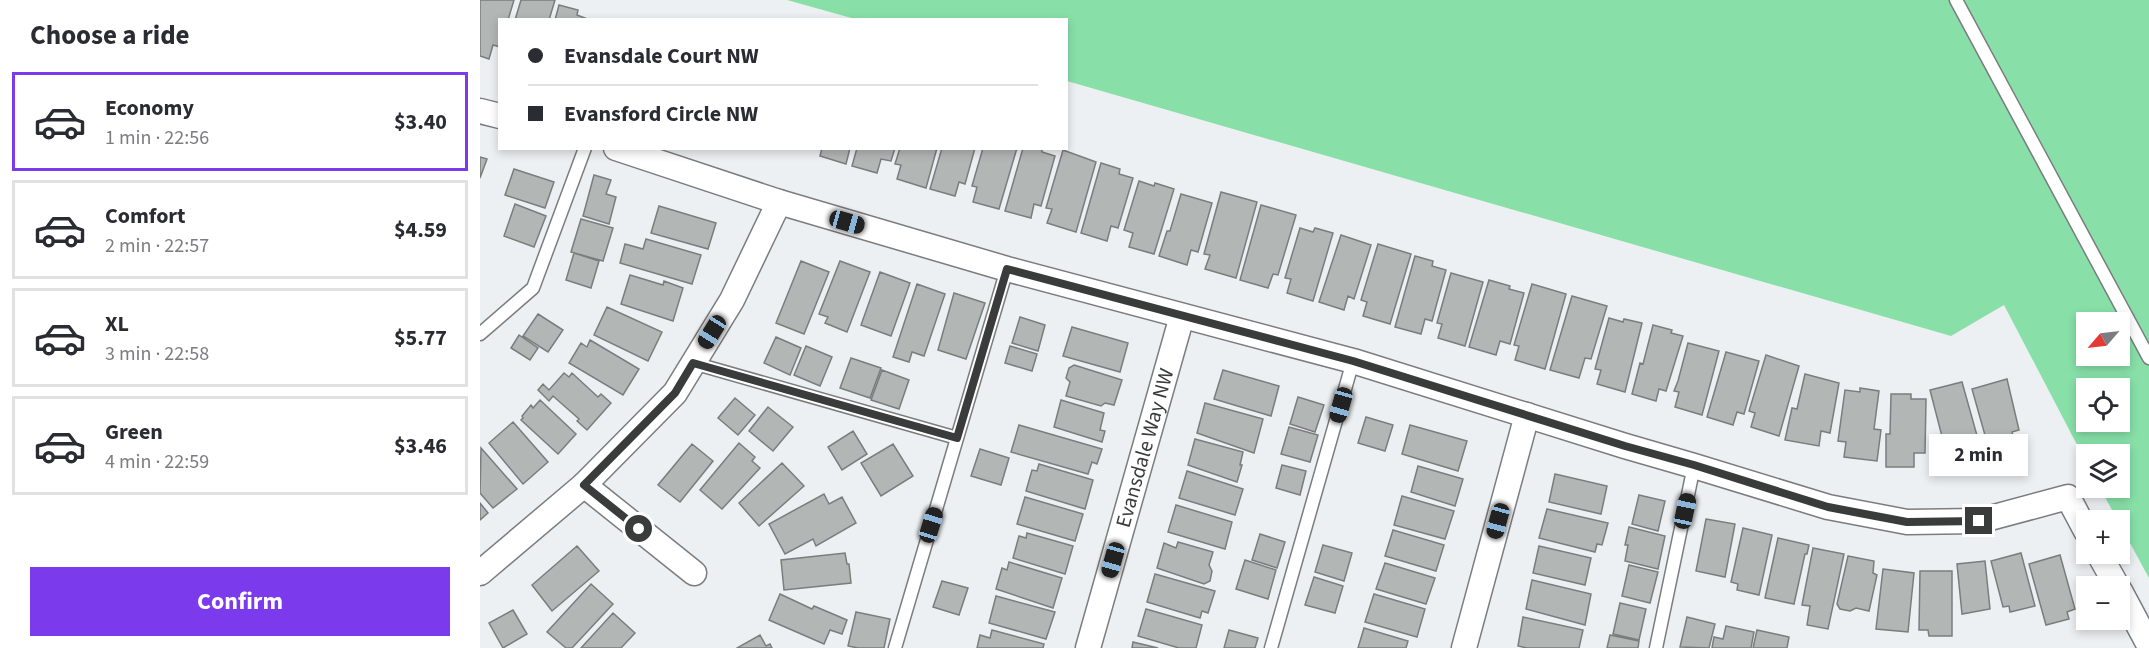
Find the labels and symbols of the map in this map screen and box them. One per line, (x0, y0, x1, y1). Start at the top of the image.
car (827, 208, 867, 236)
car (695, 312, 729, 352)
north arrow (2076, 312, 2130, 366)
street label: Evansdale Way NW (1108, 364, 1182, 531)
car (1327, 385, 1355, 425)
callout: 2 min (1930, 434, 2029, 476)
car (1672, 492, 1698, 530)
car (1485, 501, 1511, 541)
car (917, 505, 945, 545)
route end (1965, 507, 1992, 534)
route start (625, 515, 652, 542)
car (1099, 540, 1127, 580)

